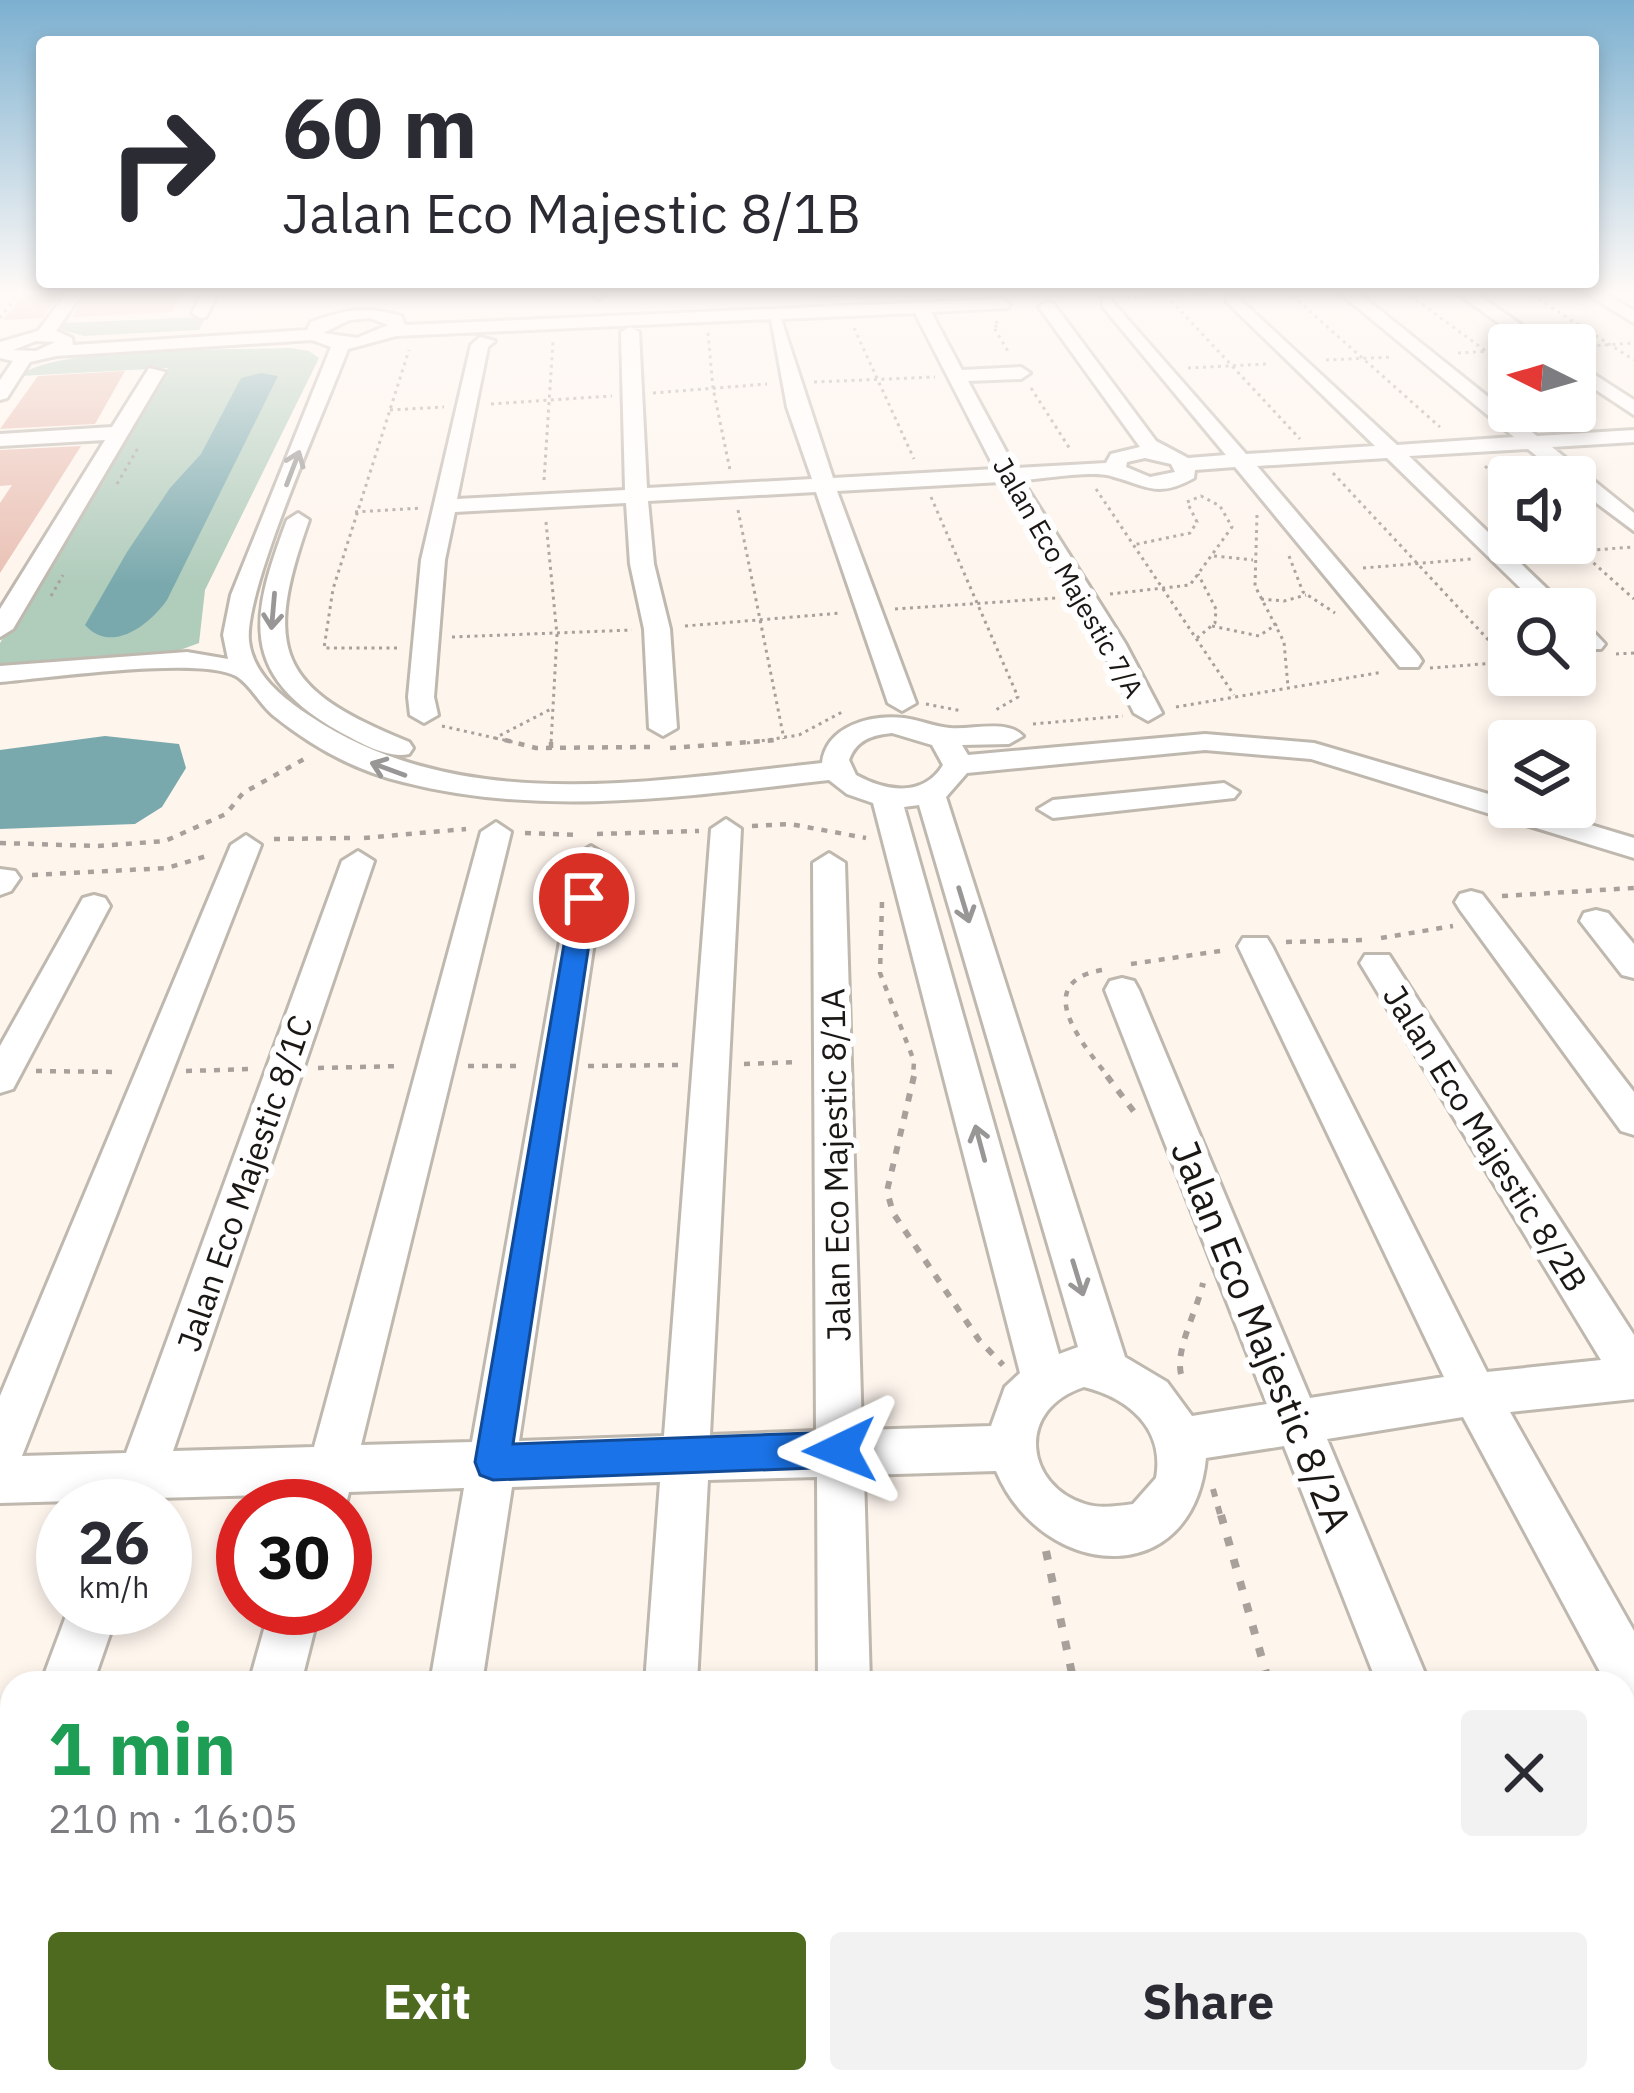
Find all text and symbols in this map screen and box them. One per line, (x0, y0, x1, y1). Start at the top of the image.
text: 60 m (282, 72, 478, 181)
icon: right (84, 84, 240, 240)
text: Jalan Eco Majestic 8/1B (282, 178, 861, 248)
north arrow (1488, 324, 1596, 432)
map controls (1488, 324, 1596, 828)
one-way arrow (284, 450, 305, 487)
street label: Jalan Eco Majestic 7/A (986, 451, 1152, 703)
button: sound (1488, 456, 1596, 564)
button: search (1488, 588, 1596, 696)
one-way arrow (261, 591, 284, 630)
button: layers (1488, 720, 1596, 828)
one-way arrow (370, 756, 407, 778)
pin (533, 847, 635, 949)
icon: arrive (551, 865, 617, 931)
one-way arrow (954, 885, 976, 923)
street label: Jalan Eco Majestic 8/2B (1374, 977, 1598, 1299)
street label: Jalan Eco Majestic 8/1A (810, 988, 860, 1342)
street label: Jalan Eco Majestic 8/1C (166, 1009, 322, 1357)
one-way arrow (967, 1124, 989, 1162)
street label: Jalan Eco Majestic 8/2A (1160, 1133, 1364, 1539)
one-way arrow (1068, 1258, 1090, 1296)
position arrow (777, 1387, 903, 1513)
speed limit sign: 30 (216, 1479, 372, 1635)
text: 26 (78, 1502, 150, 1581)
text: km/h (79, 1567, 149, 1606)
text: 1 min (48, 1701, 236, 1795)
button: close (1461, 1710, 1587, 1836)
text: 210 m · 16:05 (48, 1793, 298, 1844)
button: Exit (48, 1932, 806, 2070)
button: Share (830, 1932, 1587, 2070)

